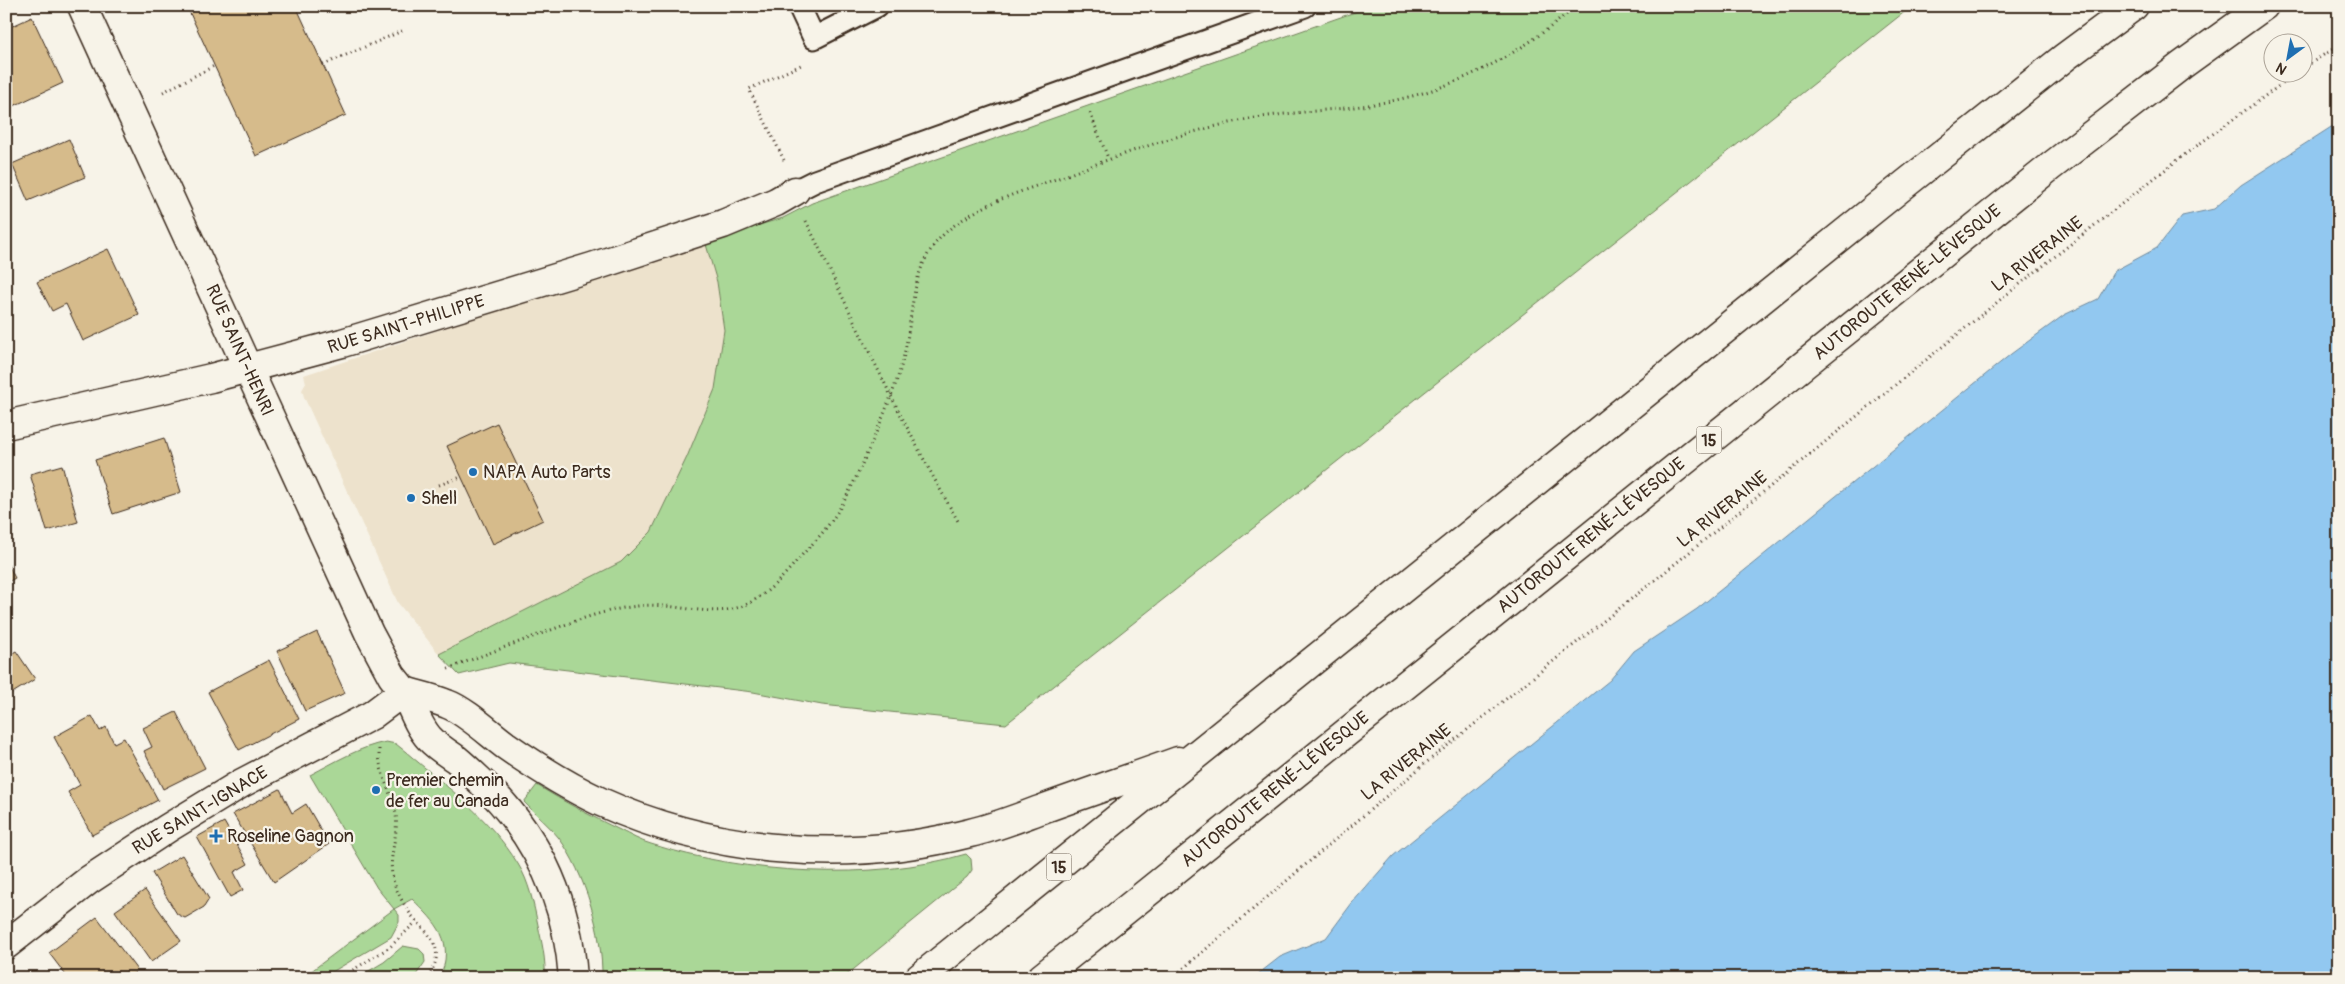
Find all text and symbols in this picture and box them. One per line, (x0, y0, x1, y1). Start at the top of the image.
north arrow (2262, 32, 2312, 82)
text: N (2273, 59, 2290, 78)
street label: AUTOROUTE RENÉ-LÉVESQUE (1809, 199, 2006, 365)
street label: LA RIVERAINE (1987, 211, 2088, 297)
street label: RUE SAINT-HENRI (200, 281, 279, 419)
street label: RUE SAINT-PHILIPPE (325, 290, 488, 359)
road number: 15 (1696, 426, 1722, 454)
street label: AUTOROUTE RENÉ-LÉVESQUE (1493, 452, 1690, 618)
place label: NAPA Auto Parts (483, 461, 611, 484)
marker: NAPA Auto Parts (467, 466, 479, 478)
street label: LA RIVERAINE (1672, 466, 1772, 553)
place label: Shell (421, 487, 457, 510)
marker: Shell (405, 492, 417, 504)
street label: AUTOROUTE RENÉ-LÉVESQUE (1177, 706, 1374, 872)
street label: LA RIVERAINE (1356, 719, 1456, 806)
street label: RUE SAINT-IGNACE (128, 761, 272, 860)
place label: Premier chemin de fer au Canada (386, 769, 509, 813)
marker: Premier chemin de fer au Canada (370, 784, 382, 796)
place label: Roseline Gagnon (227, 825, 354, 848)
marker: Roseline Gagnon (209, 829, 223, 843)
road number: 15 (1046, 854, 1072, 880)

